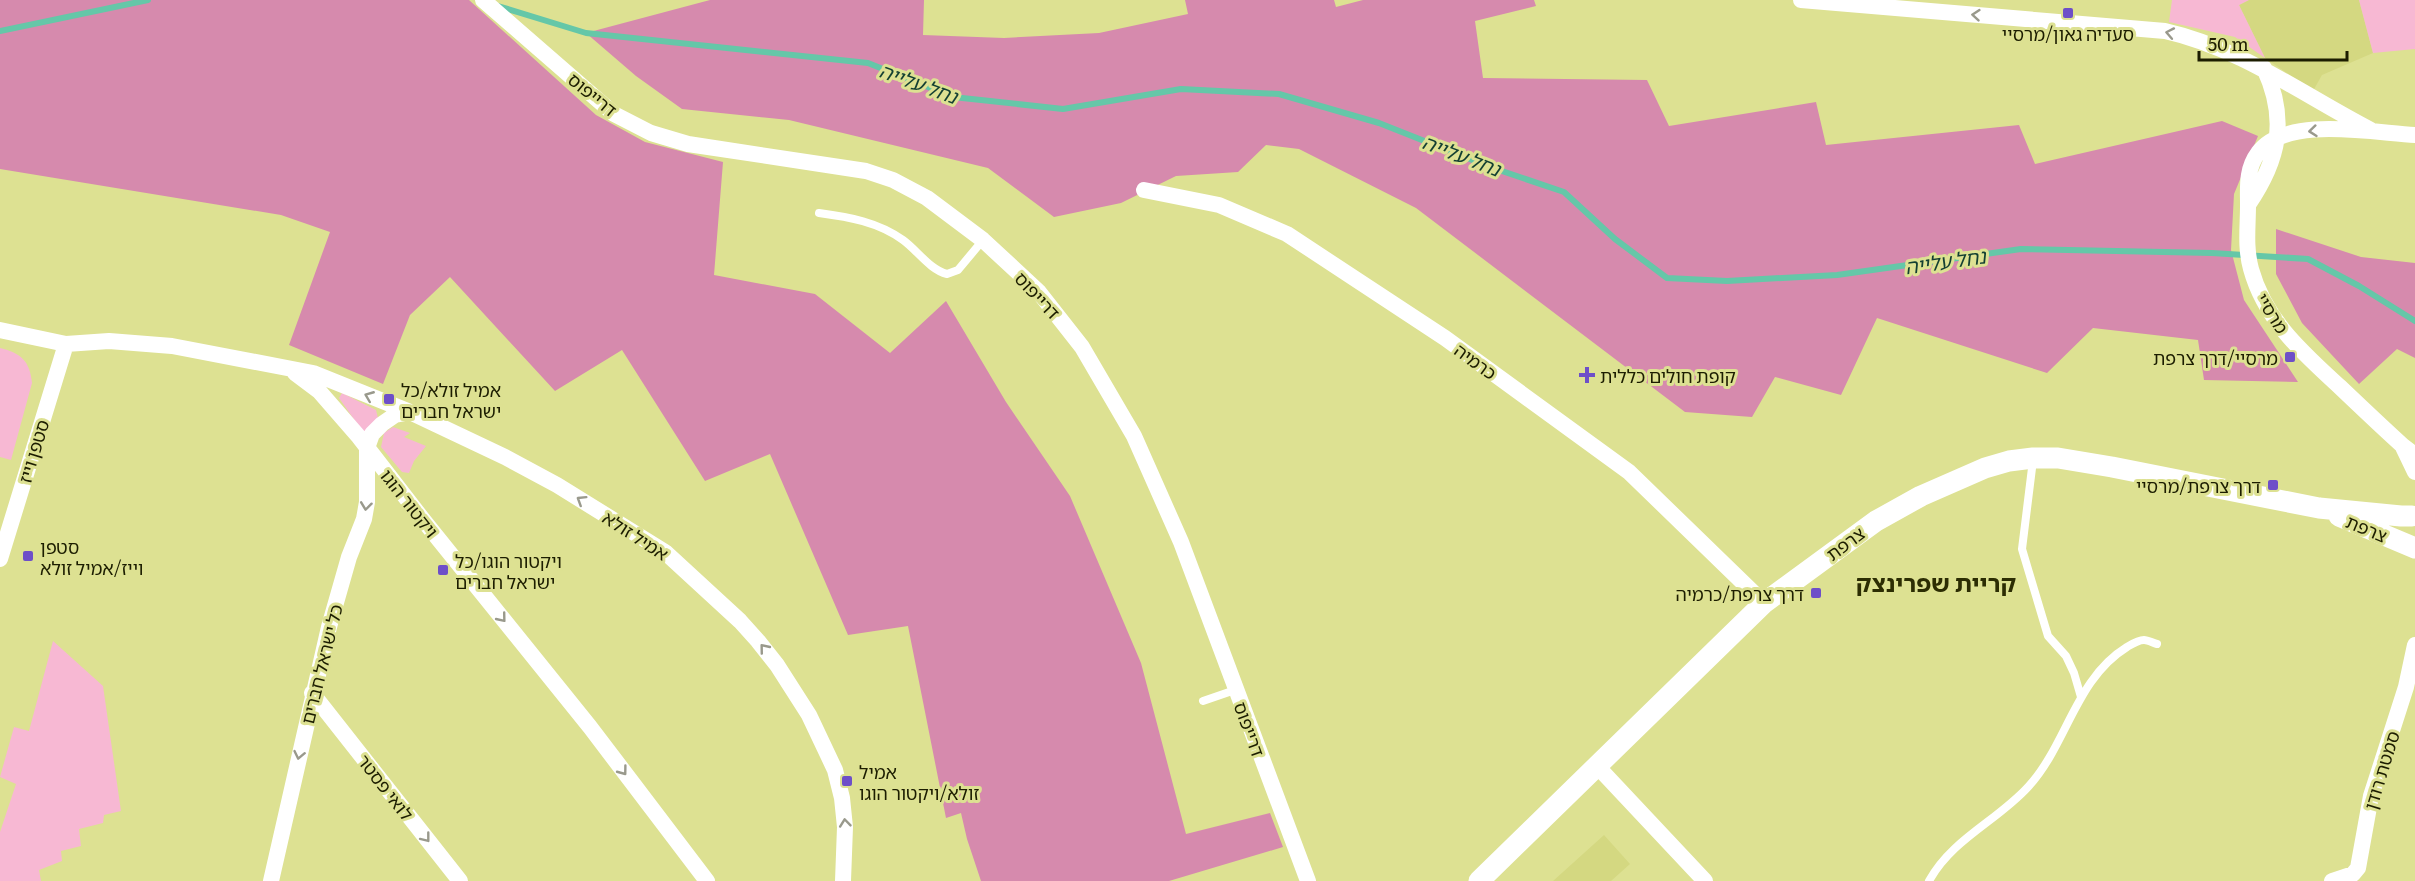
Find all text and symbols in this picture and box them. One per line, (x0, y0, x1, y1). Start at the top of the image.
marker: סעדיה גאון/מרסיי (2061, 6, 2075, 20)
one-way arrow (1971, 9, 1981, 22)
place label: סעדיה גאון/מרסיי (2002, 20, 2134, 47)
scale bar (2199, 24, 2348, 62)
one-way arrow (2165, 27, 2175, 40)
text: 50 m (2208, 30, 2249, 57)
water label: נחל עלייה (876, 54, 964, 110)
street label: דרייפוס (563, 66, 624, 122)
one-way arrow (2308, 124, 2318, 137)
water label: נחל עלייה (1419, 125, 1507, 183)
water label: נחל עלייה (1903, 239, 1989, 281)
street label: דרייפוס (1009, 265, 1067, 325)
street label: מרסיי (2250, 287, 2296, 339)
street label: כרמיה (1449, 336, 1503, 386)
place label: מרסיי/דרך צרפת (2153, 344, 2278, 371)
marker: מרסיי/דרך צרפת (2283, 350, 2297, 364)
place label: קופת חולים כללית (1600, 362, 1736, 389)
marker: קופת חולים כללית (1578, 366, 1596, 384)
place label: אמיל זולא/כל ישראל חברים (401, 376, 501, 424)
one-way arrow (364, 390, 375, 403)
marker: אמיל זולא/כל ישראל חברים (382, 392, 396, 406)
street label: סטפן וייז (11, 416, 55, 486)
street label: ויקטור הוגו (375, 463, 445, 543)
place label: דרך צרפת/מרסיי (2136, 472, 2261, 499)
marker: דרך צרפת/מרסיי (2266, 478, 2280, 492)
one-way arrow (577, 495, 587, 507)
one-way arrow (360, 501, 372, 511)
street label: אמיל זולא (598, 504, 674, 566)
street label: צרפת (2342, 507, 2392, 549)
street label: צרפת (1820, 519, 1870, 567)
place label: סטפן וייז/אמיל זולא (40, 533, 143, 581)
place label: ויקטור הוגו/כל ישראל חברים (455, 547, 562, 595)
marker: סטפן וייז/אמיל זולא (21, 549, 35, 563)
marker: ויקטור הוגו/כל ישראל חברים (436, 563, 450, 577)
district label: קריית שפרינצק (1856, 564, 2017, 599)
place label: דרך צרפת/כרמיה (1676, 580, 1804, 607)
marker: דרך צרפת/כרמיה (1809, 586, 1823, 600)
street label: כל ישראל חברים (293, 601, 349, 727)
one-way arrow (494, 611, 505, 622)
one-way arrow (760, 644, 771, 655)
street label: דרייפוס (1228, 698, 1272, 760)
street label: סמטת רודן (2356, 727, 2406, 813)
street label: לואי פסטר (351, 748, 421, 826)
one-way arrow (293, 749, 306, 759)
place label: אמיל זולא/ויקטור הוגו (859, 758, 979, 806)
one-way arrow (616, 764, 627, 775)
marker: אמיל זולא/ויקטור הוגו (840, 774, 854, 788)
one-way arrow (839, 818, 852, 827)
one-way arrow (419, 831, 430, 842)

